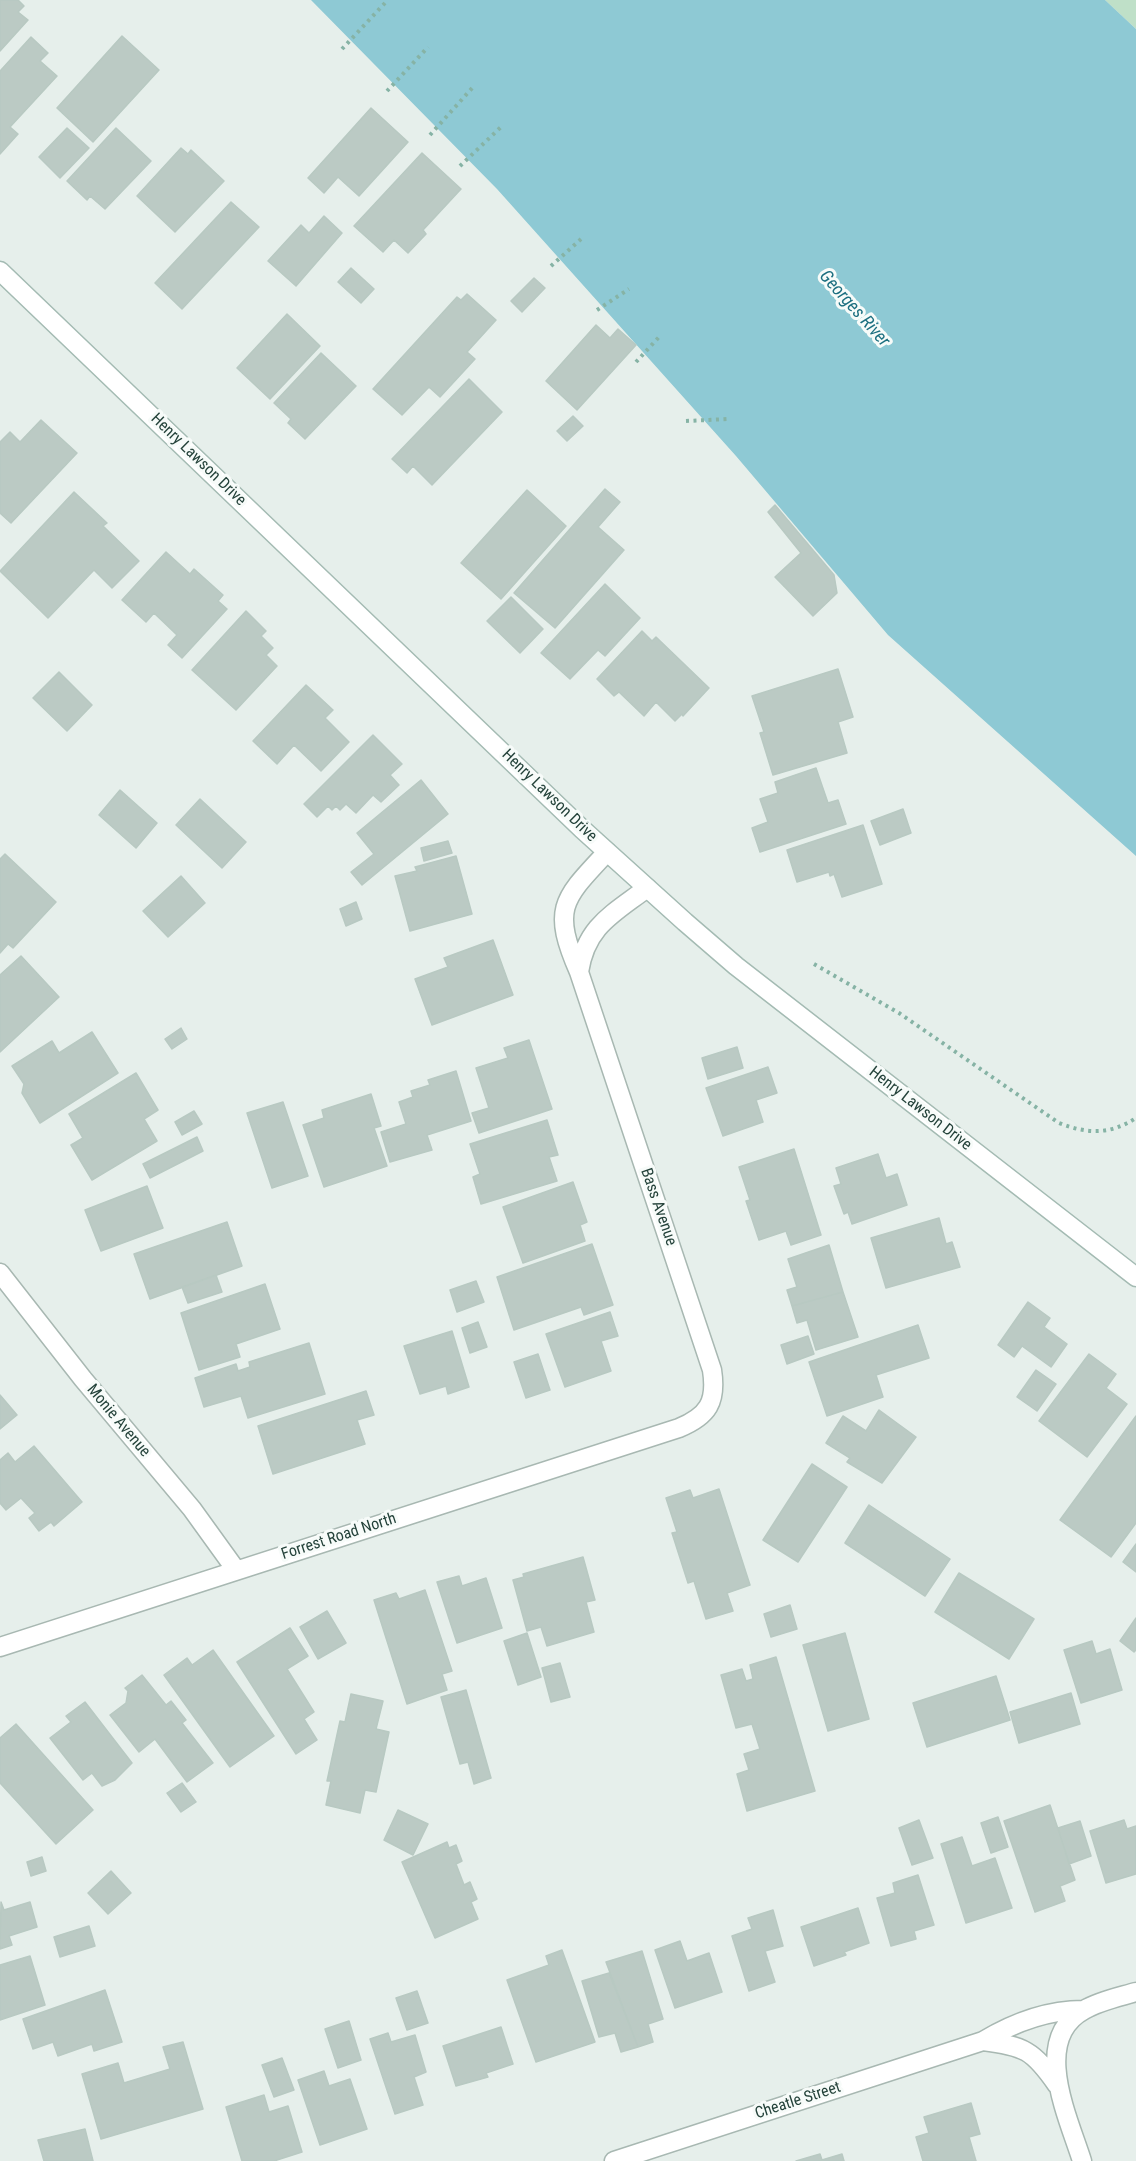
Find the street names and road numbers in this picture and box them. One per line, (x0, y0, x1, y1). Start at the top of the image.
street label: Henry Lawson Drive (146, 410, 250, 510)
street label: Henry Lawson Drive (497, 746, 601, 846)
street label: Henry Lawson Drive (865, 1063, 975, 1155)
street label: Bass Avenue (636, 1166, 680, 1248)
street label: Monie Avenue (82, 1381, 154, 1461)
street label: Forrest Road North (279, 1509, 399, 1565)
street label: Cheatle Street (753, 2078, 843, 2124)

